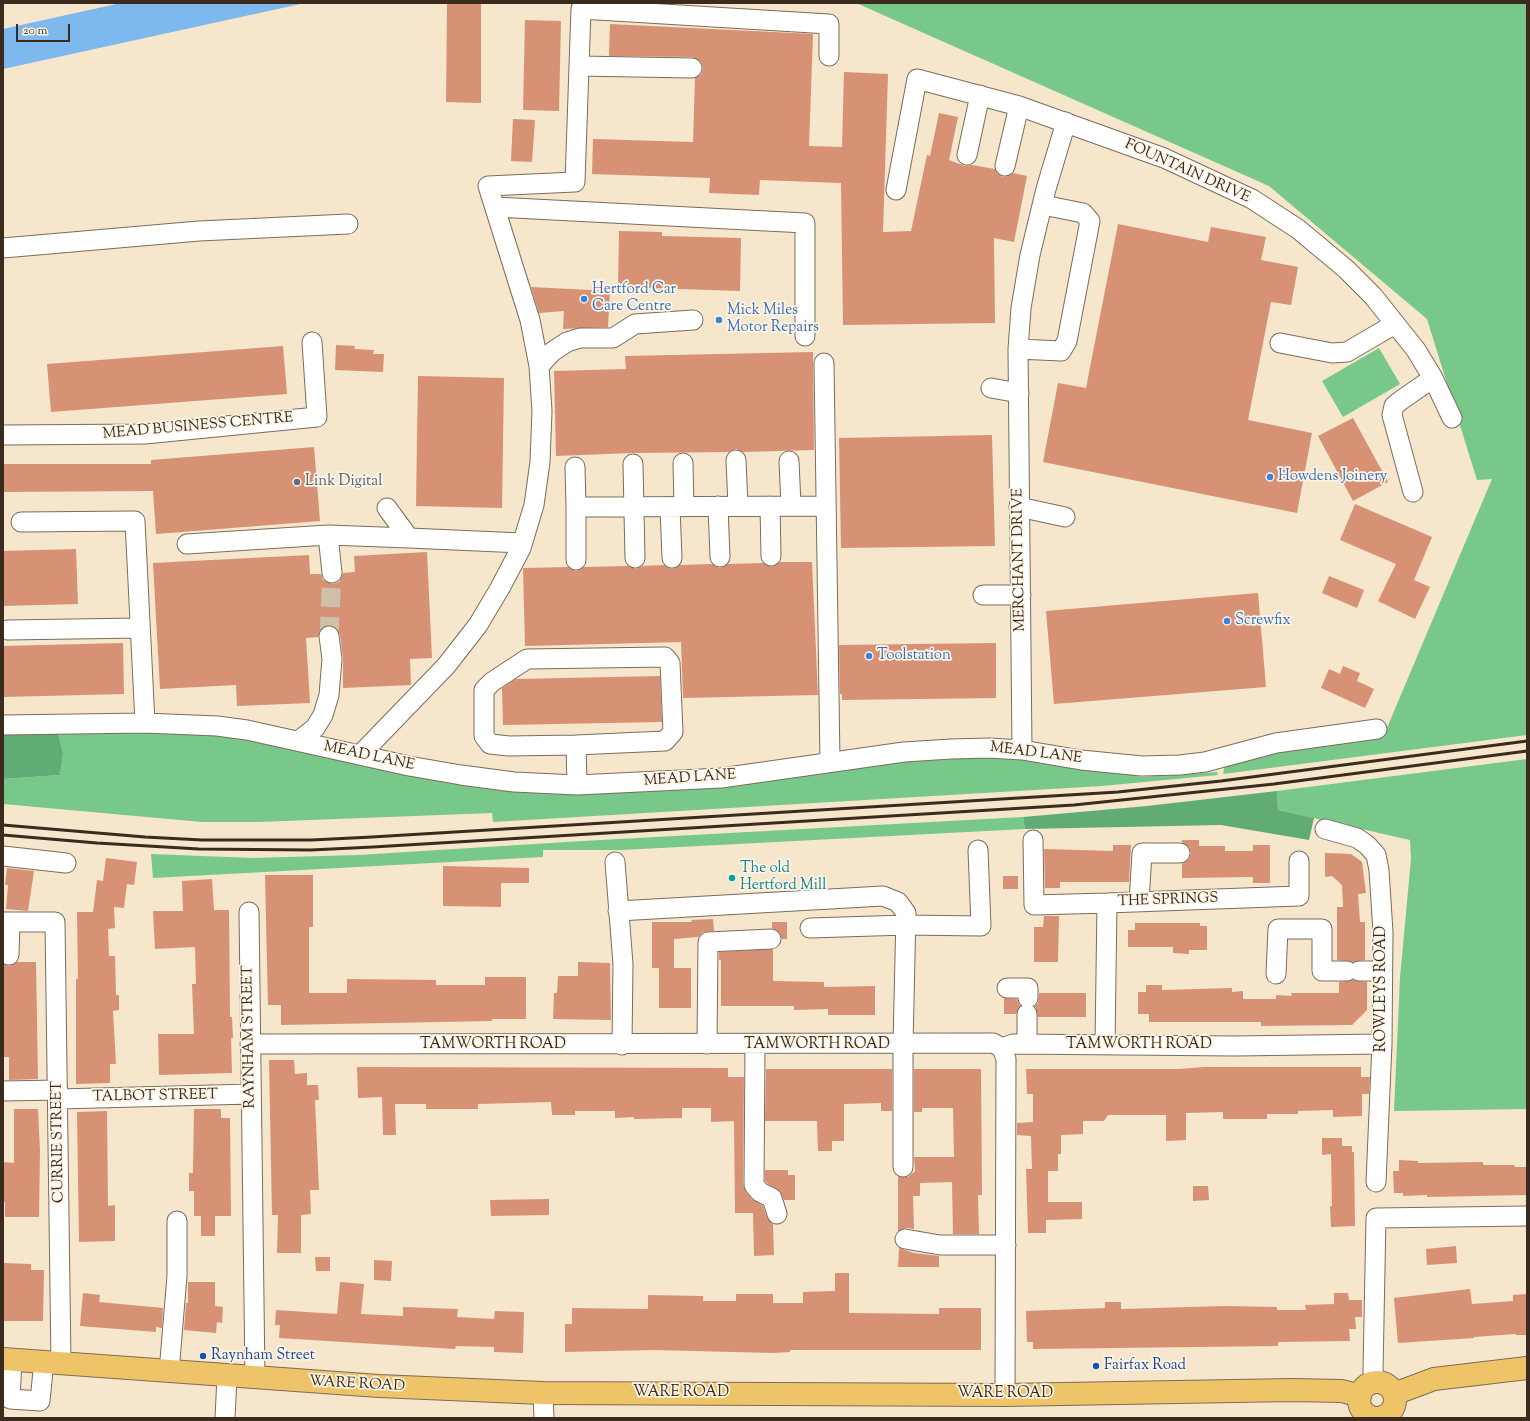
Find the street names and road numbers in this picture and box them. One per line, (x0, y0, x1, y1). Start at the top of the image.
street label: FOUNTAIN DRIVE (1121, 136, 1253, 208)
street label: MEAD BUSINESS CENTRE (102, 410, 294, 444)
street label: MERCHANT DRIVE (1010, 488, 1030, 632)
street label: MEAD LANE (322, 739, 416, 775)
street label: MEAD LANE (989, 739, 1083, 769)
street label: MEAD LANE (643, 767, 737, 791)
street label: THE SPRINGS (1117, 890, 1219, 912)
street label: ROWLEYS ROAD (1373, 926, 1391, 1052)
street label: RAYNHAM STREET (240, 965, 260, 1109)
street label: TAMWORTH ROAD (420, 1036, 566, 1054)
street label: TAMWORTH ROAD (744, 1036, 890, 1054)
street label: TAMWORTH ROAD (1066, 1036, 1212, 1054)
street label: CURRIE STREET (49, 1081, 69, 1203)
street label: TALBOT STREET (92, 1087, 218, 1107)
street label: WARE ROAD (308, 1373, 406, 1397)
street label: WARE ROAD (633, 1384, 729, 1402)
street label: WARE ROAD (957, 1385, 1053, 1403)

